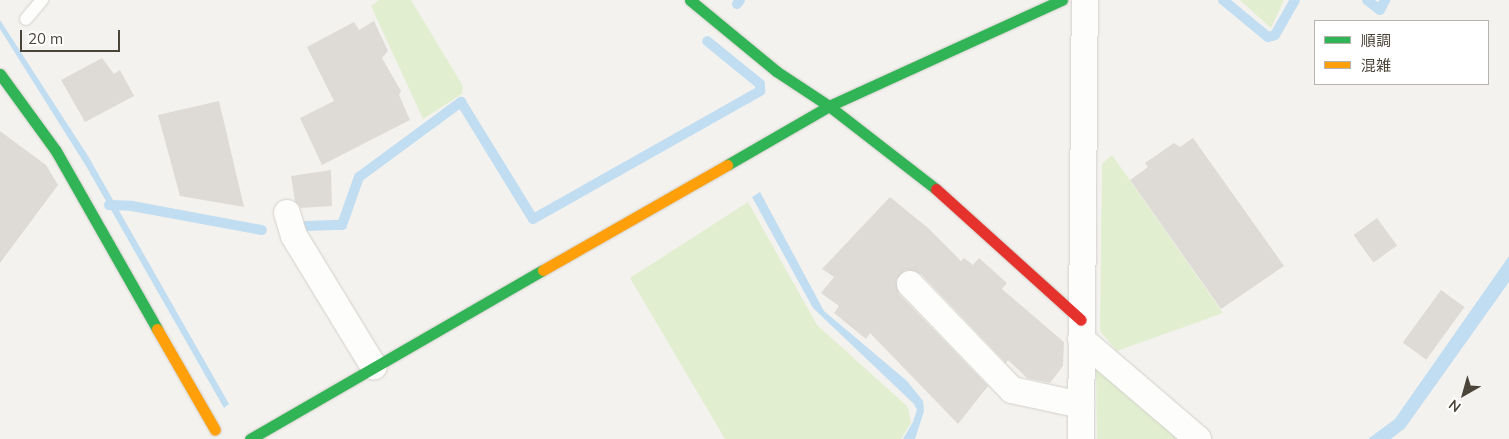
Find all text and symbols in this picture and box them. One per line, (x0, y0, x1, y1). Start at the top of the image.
scale bar (22, 20, 122, 52)
legend (1314, 20, 1489, 85)
text: 20 m (28, 29, 63, 48)
text: 順調 (1361, 31, 1391, 50)
text: 混雑 (1361, 56, 1391, 75)
north arrow (1439, 369, 1489, 419)
text: N (1445, 395, 1464, 416)

